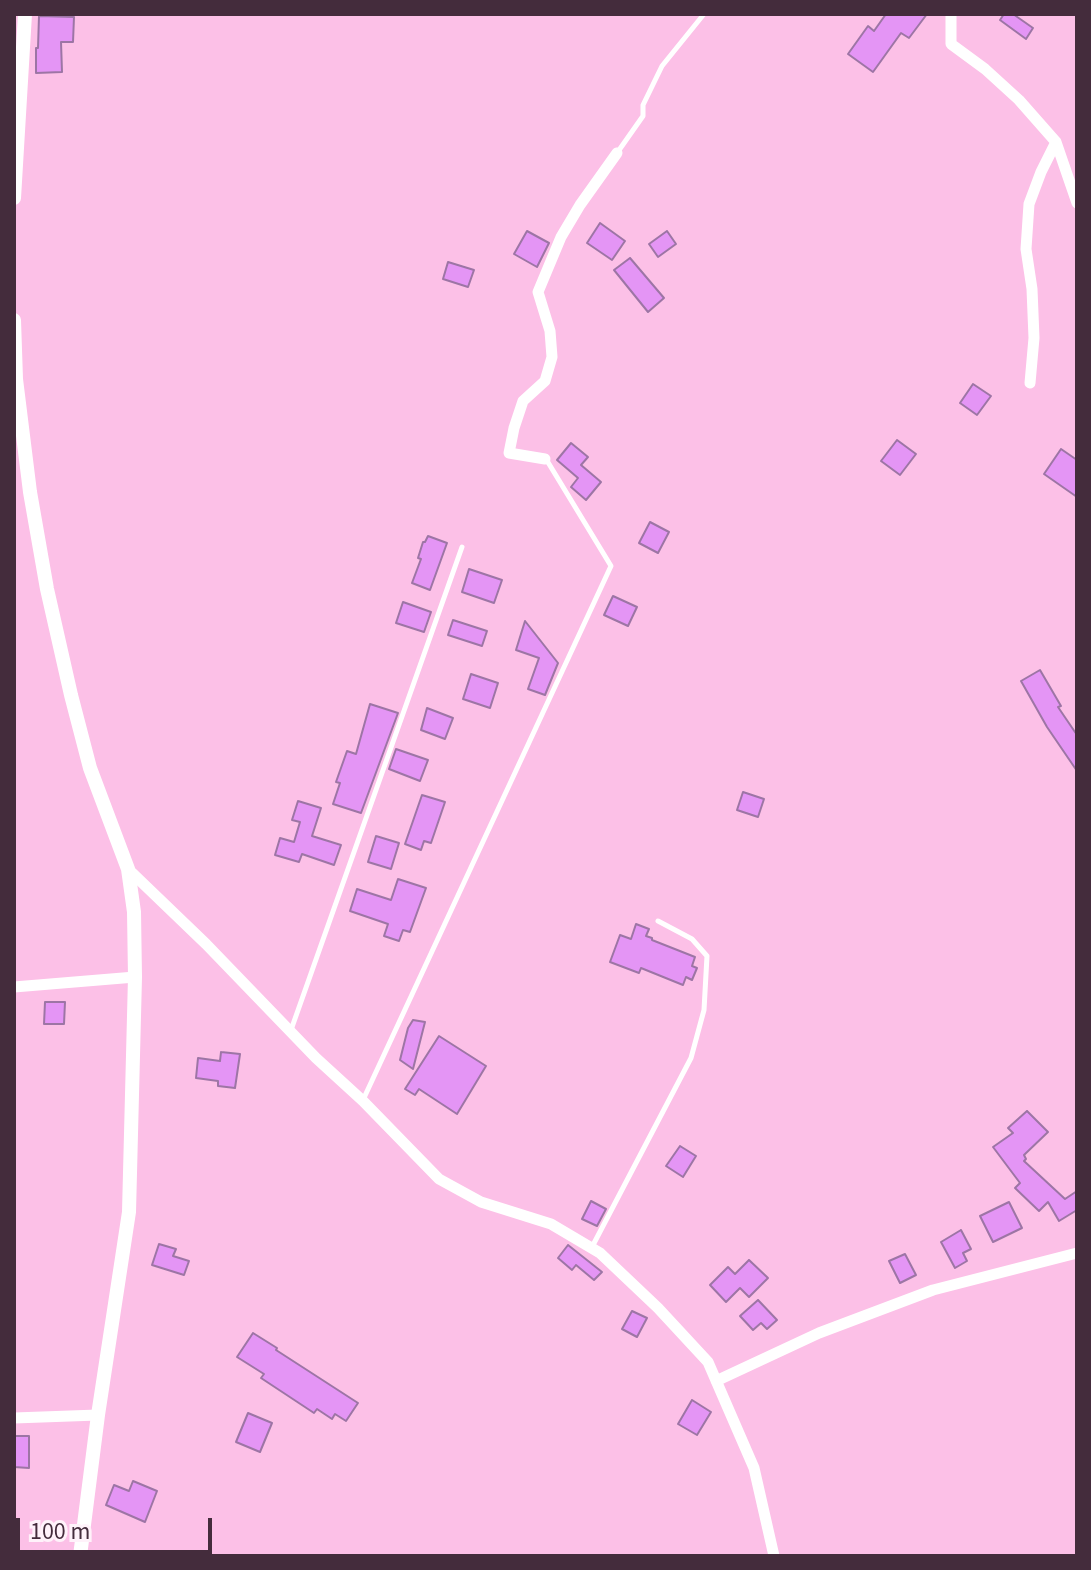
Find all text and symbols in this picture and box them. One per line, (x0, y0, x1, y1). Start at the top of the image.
scale bar (20, 1502, 216, 1552)
text: 100 m (30, 1514, 90, 1549)

